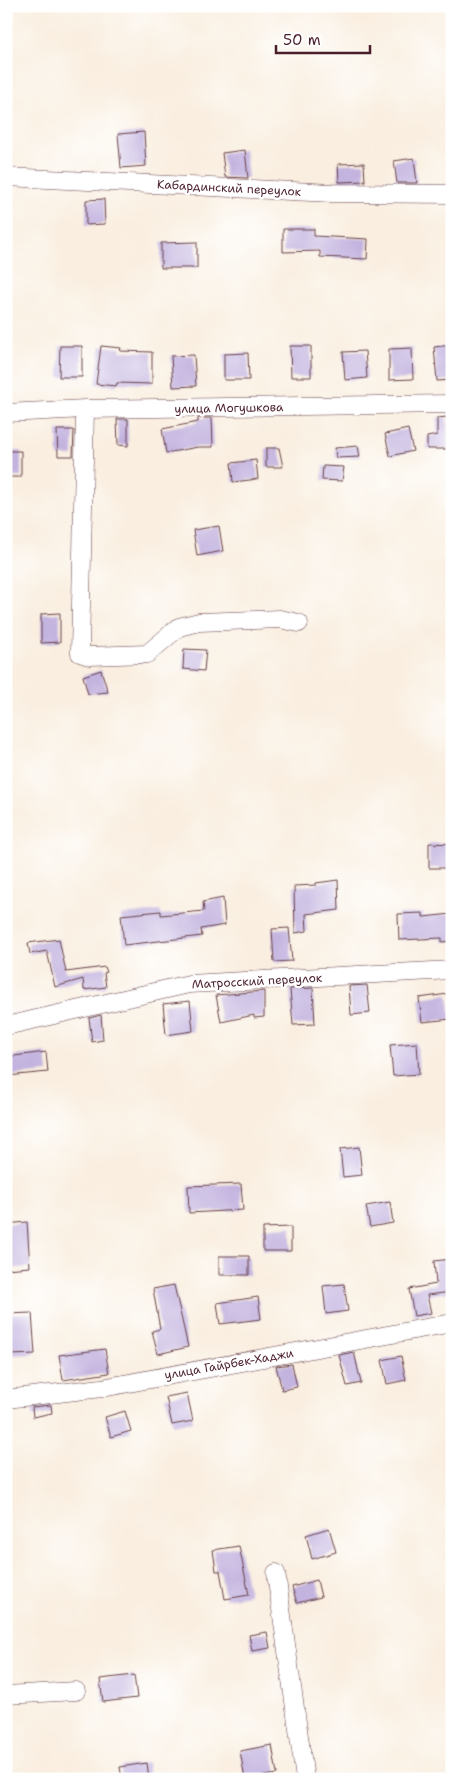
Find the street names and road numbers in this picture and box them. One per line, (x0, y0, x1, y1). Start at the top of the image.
street label: Кабардинский переулок (157, 176, 302, 200)
street label: улица Могушкова (174, 399, 284, 417)
street label: Матросский переулок (191, 970, 323, 992)
street label: улица Гайрбек-Хаджи (163, 1345, 295, 1383)

